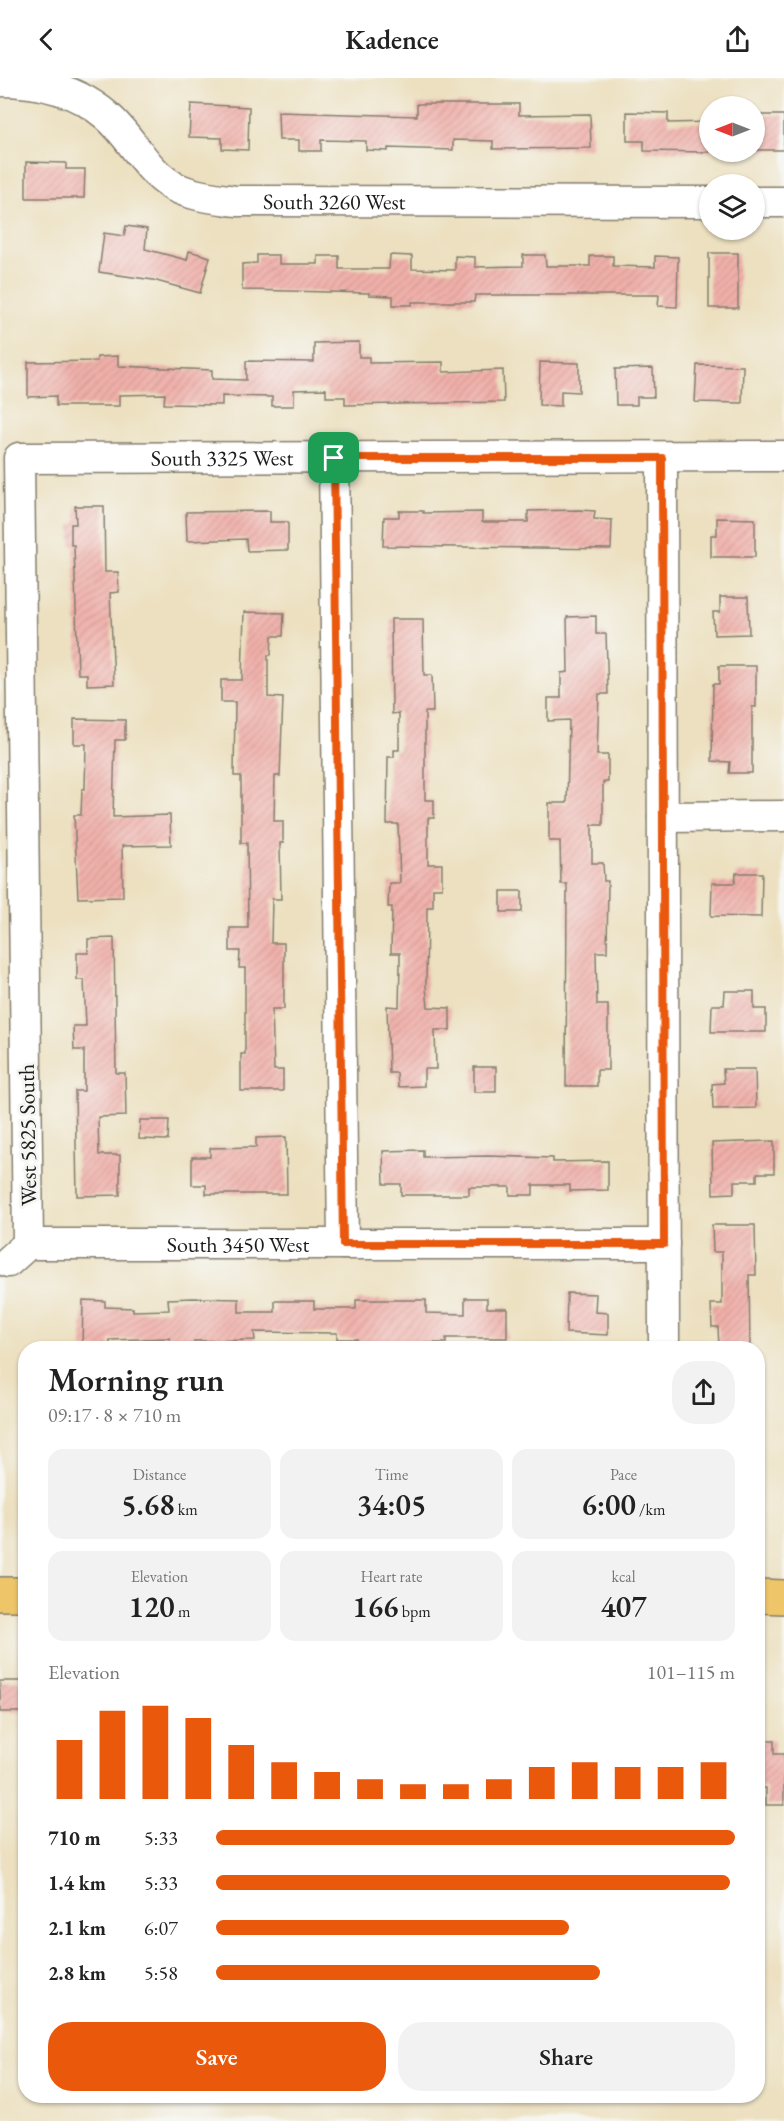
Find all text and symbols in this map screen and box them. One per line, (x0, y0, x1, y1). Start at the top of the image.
text: Kadence (345, 22, 439, 57)
icon: back (30, 23, 63, 56)
icon: share (721, 23, 754, 56)
north arrow (699, 96, 765, 162)
map controls (699, 96, 765, 240)
button: layers (699, 174, 765, 240)
street label: South 3260 West (263, 187, 406, 216)
pin (308, 432, 359, 483)
icon: arrive (317, 441, 350, 474)
street label: South 3325 West (151, 443, 293, 473)
street label: West 5825 South (12, 1063, 43, 1207)
street label: South 3450 West (167, 1230, 309, 1259)
text: Morning run (48, 1358, 225, 1401)
button: share (672, 1361, 735, 1424)
text: 09:17 · 8 × 710 m (48, 1402, 181, 1428)
text: Distance (133, 1464, 186, 1485)
text: Time (375, 1464, 408, 1485)
text: Pace (610, 1464, 637, 1485)
text: 5.68 (121, 1485, 175, 1524)
text: 34:05 (357, 1485, 426, 1524)
text: 6:00 (582, 1485, 636, 1524)
text: km (175, 1499, 198, 1520)
text: /km (636, 1499, 665, 1520)
text: Elevation (131, 1566, 188, 1587)
text: Heart rate (360, 1566, 423, 1587)
text: kcal (611, 1566, 636, 1587)
text: 120 (129, 1587, 175, 1626)
text: 166 (352, 1587, 398, 1626)
text: 407 (600, 1587, 647, 1626)
text: m (175, 1601, 190, 1622)
text: bpm (398, 1601, 431, 1622)
text: Elevation (48, 1659, 120, 1685)
text: 101–115 m (647, 1659, 735, 1685)
text: 710 m (48, 1825, 101, 1851)
text: 5:33 (144, 1825, 178, 1851)
text: 1.4 km (48, 1870, 106, 1896)
text: 5:33 (144, 1870, 178, 1896)
text: 2.1 km (48, 1915, 106, 1941)
text: 6:07 (144, 1915, 178, 1941)
text: 2.8 km (48, 1960, 106, 1986)
text: 5:58 (144, 1960, 178, 1986)
button: Save (48, 2022, 386, 2091)
button: Share (398, 2022, 735, 2091)

